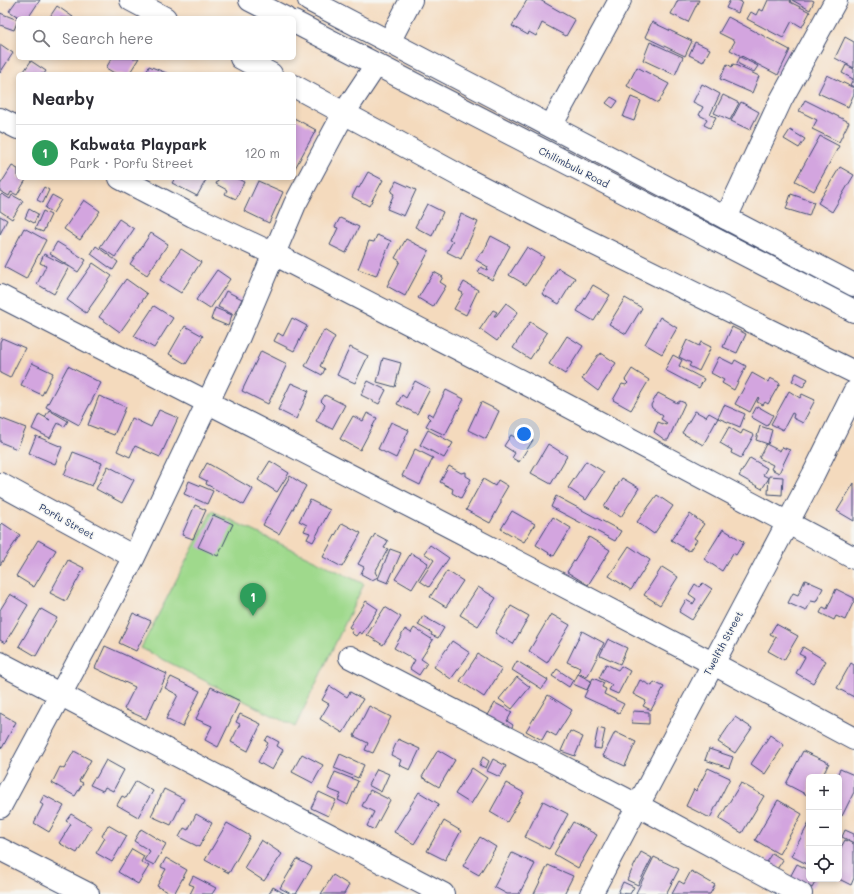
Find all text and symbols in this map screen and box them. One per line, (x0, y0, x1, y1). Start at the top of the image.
search box (16, 16, 296, 60)
icon: search (30, 27, 52, 49)
text: Search here (62, 28, 153, 48)
text: Nearby (32, 87, 94, 109)
text: Kabwata Playpark (70, 134, 207, 154)
street label: Chilimbulu Road (536, 143, 612, 191)
text: 1 (42, 144, 48, 161)
text: 120 m (244, 144, 280, 161)
text: Park · Porfu Street (70, 154, 193, 171)
your location (514, 424, 534, 444)
street label: Porfu Street (37, 500, 97, 542)
pin: 1 (240, 583, 266, 616)
street label: Twelfth Street (700, 608, 746, 678)
map controls (806, 774, 842, 882)
button: + (806, 774, 842, 810)
button: − (806, 810, 842, 846)
button: locate (806, 846, 842, 882)

